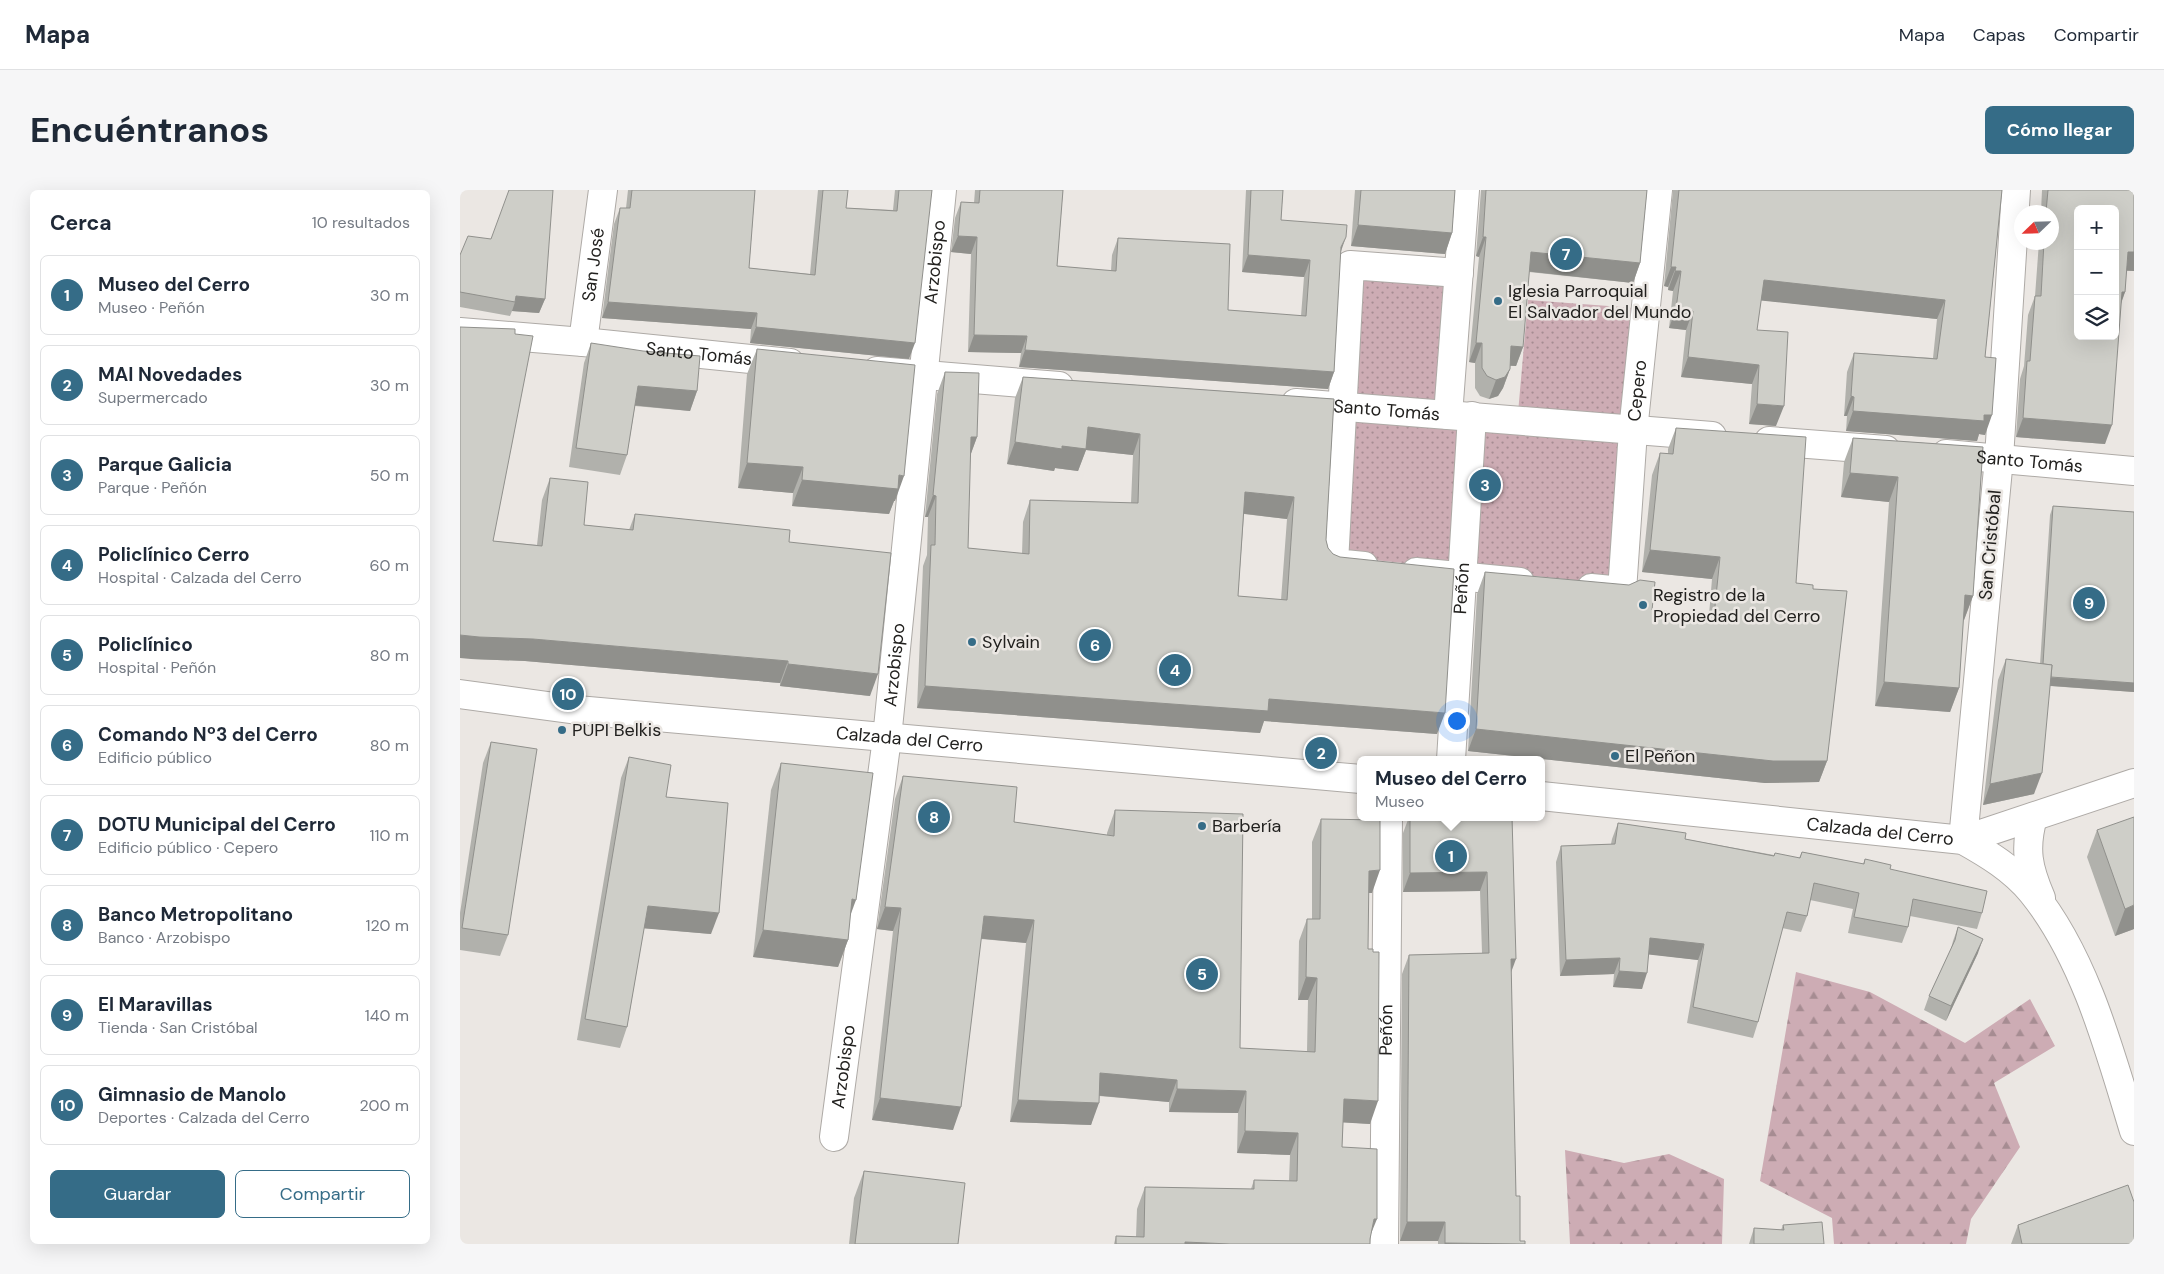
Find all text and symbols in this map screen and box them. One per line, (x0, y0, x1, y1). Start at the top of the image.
text: Mapa (25, 19, 90, 50)
text: Mapa (1899, 23, 1945, 47)
text: Capas (1973, 23, 2026, 47)
text: Compartir (2054, 23, 2139, 47)
button: Cómo llegar (1985, 106, 2134, 154)
text: Encuéntranos (30, 107, 269, 153)
north arrow (2014, 205, 2059, 250)
map controls (2074, 205, 2119, 340)
button: + (2074, 205, 2119, 250)
text: Cerca (50, 209, 112, 237)
text: 10 resultados (312, 212, 410, 233)
street label: Arzobispo (919, 219, 951, 305)
street label: San José (576, 226, 610, 303)
pin: 7 (1550, 235, 1582, 273)
button: − (2074, 250, 2119, 295)
text: Museo del Cerro (98, 272, 250, 297)
place label: Iglesia Parroquial El Salvador del Mundo (1508, 279, 1692, 324)
text: 1 (64, 285, 70, 306)
text: 30 m (370, 285, 409, 306)
marker: Iglesia Parroquial El Salvador del Mundo (1492, 295, 1504, 307)
button: layers (2074, 295, 2119, 340)
text: Museo · Peñón (98, 297, 205, 318)
street label: Santo Tomás (645, 336, 753, 371)
street label: Cepero (1622, 359, 1652, 423)
text: MAI Novedades (98, 362, 242, 387)
text: 2 (62, 375, 72, 396)
text: 30 m (370, 375, 409, 396)
text: Supermercado (98, 387, 208, 408)
street label: Santo Tomás (1332, 394, 1441, 426)
street label: Santo Tomás (1975, 445, 2084, 478)
text: Parque Galicia (98, 452, 232, 477)
text: 3 (62, 465, 72, 486)
text: 50 m (370, 465, 409, 486)
pin: 3 (1469, 466, 1501, 504)
text: Parque · Peñón (98, 477, 207, 498)
street label: San Cristóbal (1973, 489, 2007, 601)
text: Policlínico Cerro (98, 542, 250, 567)
text: 4 (62, 555, 72, 576)
text: 60 m (369, 555, 409, 576)
street label: Peñón (1448, 562, 1475, 615)
text: Hospital · Calzada del Cerro (98, 567, 302, 588)
place label: Registro de la Propiedad del Cerro (1653, 583, 1821, 628)
pin: 9 (2073, 584, 2105, 622)
marker: Registro de la Propiedad del Cerro (1637, 599, 1649, 611)
street label: Arzobispo (878, 622, 910, 708)
pin: 6 (1079, 626, 1111, 664)
place label: Sylvain (982, 630, 1040, 654)
text: Policlínico (98, 632, 193, 657)
marker: Sylvain (966, 636, 978, 648)
text: 5 (62, 645, 72, 666)
text: 80 m (370, 645, 409, 666)
pin: 4 (1159, 651, 1191, 689)
text: Hospital · Peñón (98, 657, 216, 678)
pin: 10 (552, 675, 584, 713)
your location (1444, 708, 1470, 734)
place label: PUPI Belkis (572, 718, 661, 742)
street label: Calzada del Cerro (835, 721, 984, 758)
text: Comando Nº3 del Cerro (98, 722, 318, 747)
marker: PUPI Belkis (556, 724, 568, 736)
pin: 2 (1305, 734, 1337, 772)
text: 6 (62, 735, 72, 756)
text: 80 m (370, 735, 409, 756)
place label: El Peñon (1625, 744, 1695, 768)
text: Edificio público (98, 747, 212, 768)
marker: El Peñon (1609, 750, 1621, 762)
popup (1357, 756, 1545, 821)
text: Museo del Cerro (1375, 766, 1527, 791)
text: Museo (1375, 791, 1424, 812)
pin: 8 (918, 798, 950, 836)
text: DOTU Municipal del Cerro (98, 812, 336, 837)
street label: Calzada del Cerro (1805, 812, 1955, 851)
place label: Barbería (1212, 814, 1281, 838)
marker: Barbería (1196, 820, 1208, 832)
text: 7 (63, 825, 71, 846)
text: 110 m (370, 825, 409, 846)
text: Edificio público · Cepero (98, 837, 278, 858)
pin: 1 (1435, 837, 1467, 875)
text: Banco Metropolitano (98, 902, 293, 927)
text: 8 (62, 915, 72, 936)
text: 120 m (365, 915, 409, 936)
text: Banco · Arzobispo (98, 927, 231, 948)
pin: 5 (1186, 955, 1218, 993)
text: El Maravillas (98, 992, 213, 1017)
street label: Peñón (1374, 1004, 1398, 1056)
text: 9 (62, 1005, 72, 1026)
text: 140 m (365, 1005, 409, 1026)
text: Tienda · San Cristóbal (98, 1017, 258, 1038)
street label: Arzobispo (826, 1023, 861, 1110)
text: Gimnasio de Manolo (98, 1082, 286, 1107)
text: 10 (58, 1095, 76, 1116)
text: 200 m (360, 1095, 409, 1116)
text: Deportes · Calzada del Cerro (98, 1107, 310, 1128)
button: Guardar (50, 1170, 225, 1218)
button: Compartir (235, 1170, 410, 1218)

